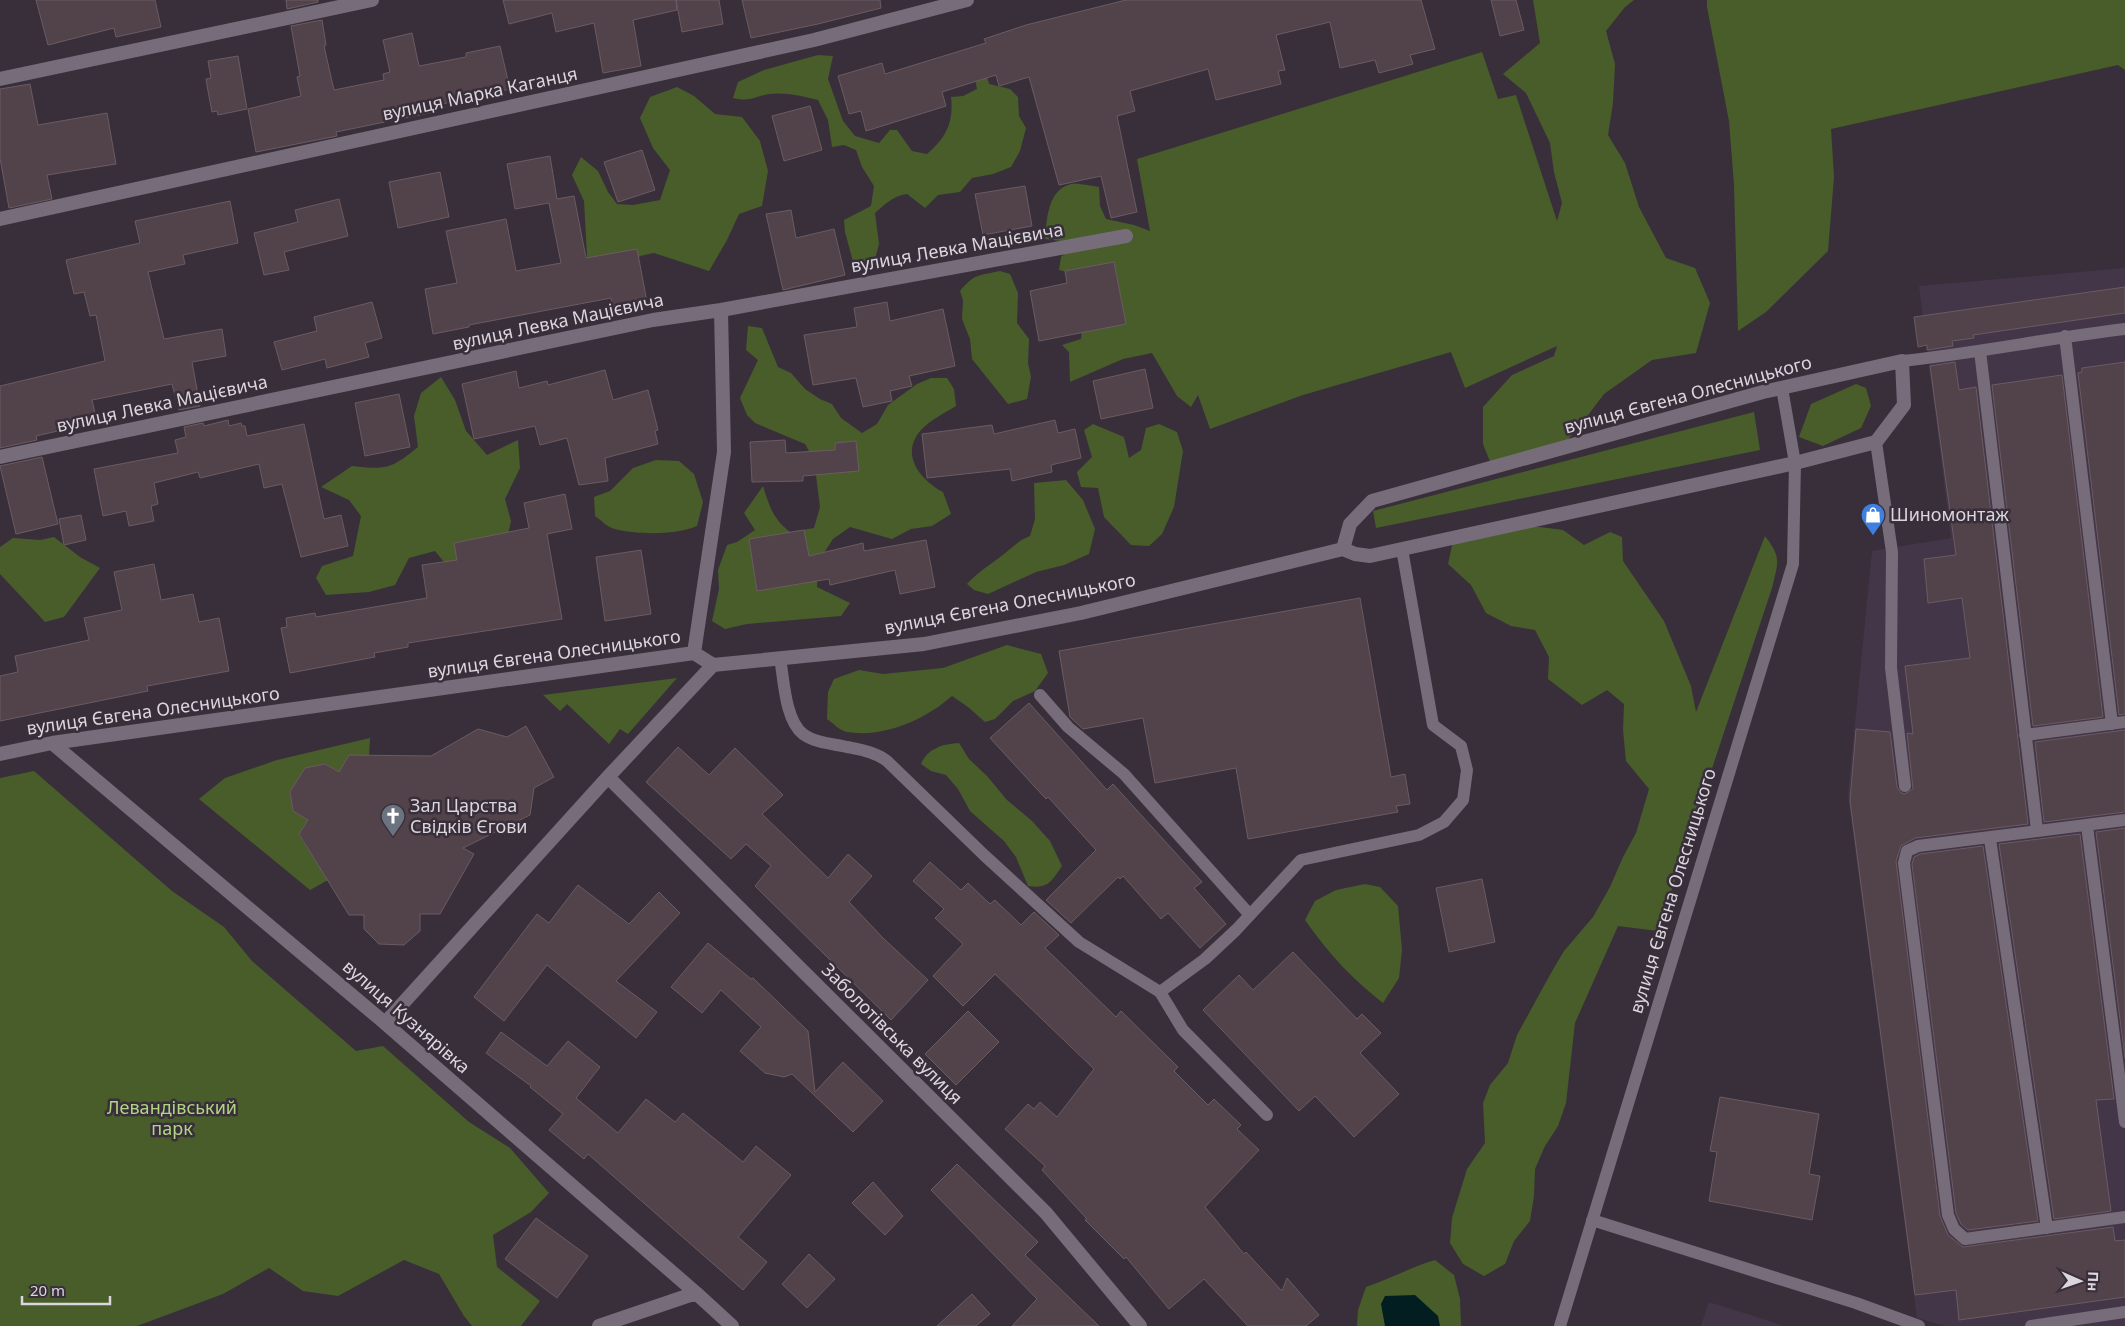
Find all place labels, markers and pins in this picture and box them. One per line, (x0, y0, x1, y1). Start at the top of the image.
shop icon: Шиномонтаж (1860, 502, 1886, 536)
place label: Шиномонтаж (1890, 502, 2009, 526)
place label: Зал Царства Свідків Єгови (410, 793, 528, 838)
church icon: Зал Царства Свідків Єгови (380, 803, 406, 837)

